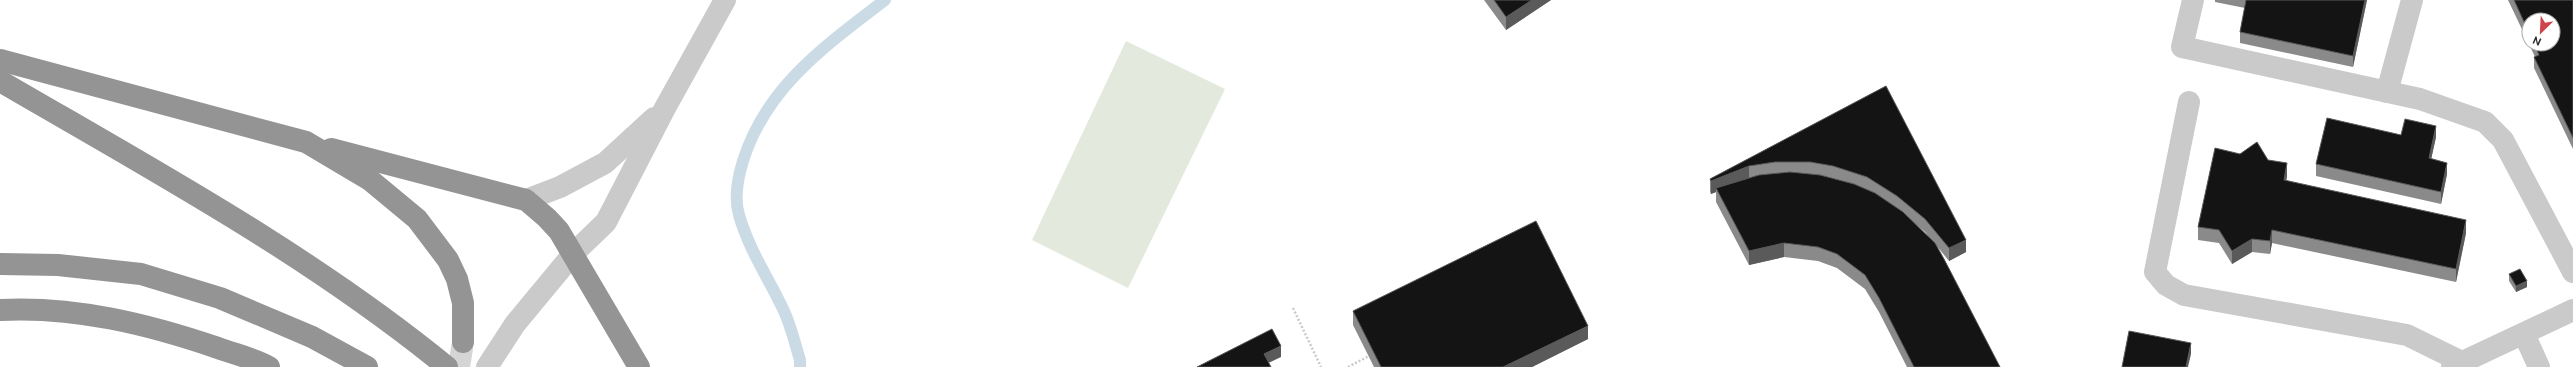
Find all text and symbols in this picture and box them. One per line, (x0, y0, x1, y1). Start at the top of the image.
north arrow (2521, 12, 2561, 52)
text: N (2531, 34, 2543, 48)

